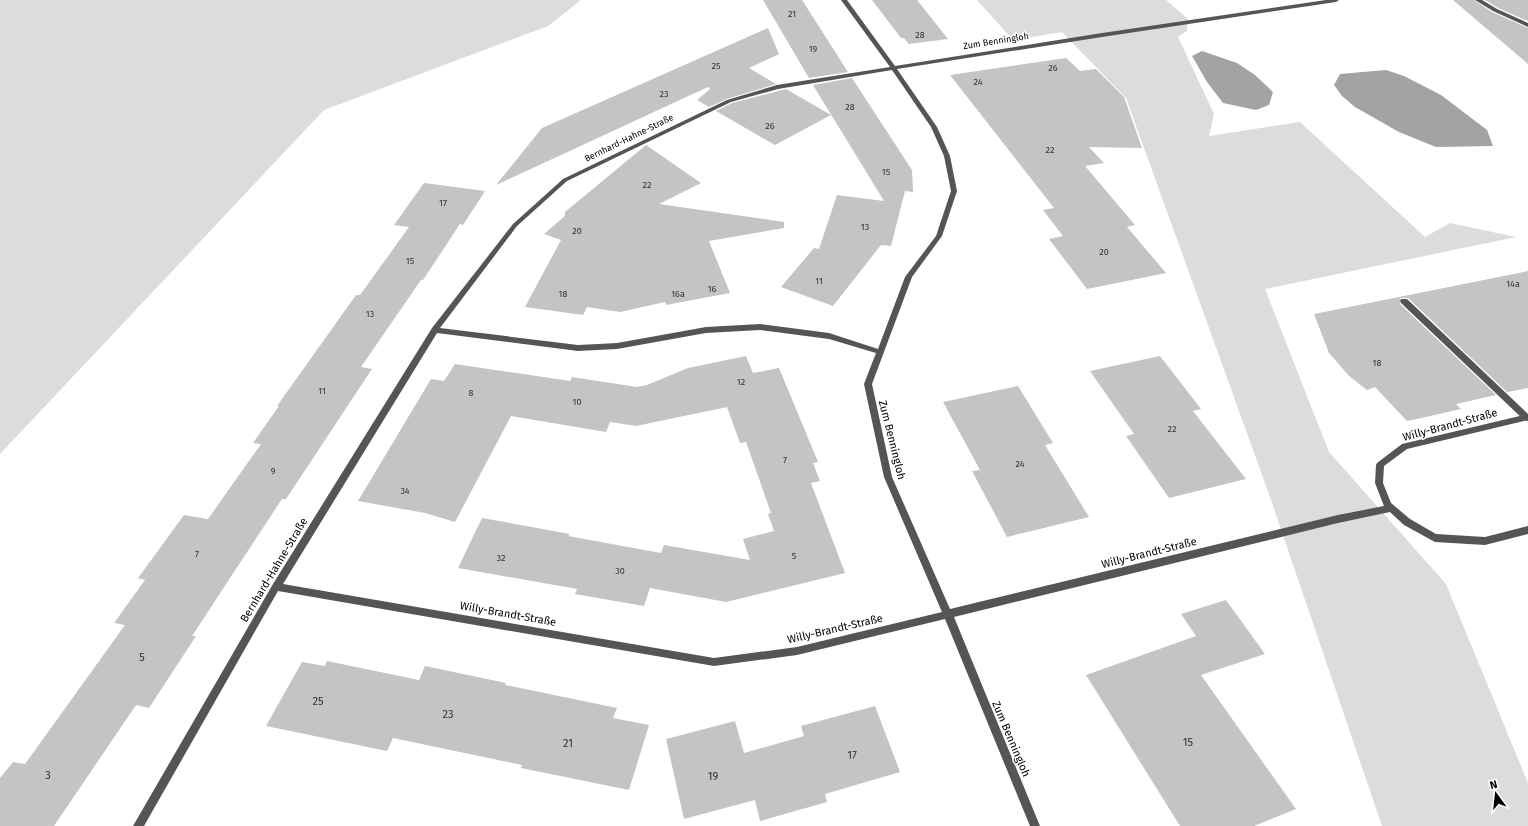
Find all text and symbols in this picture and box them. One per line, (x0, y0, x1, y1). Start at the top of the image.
house number: 21 (788, 9, 796, 19)
house number: 28 (915, 30, 925, 40)
street label: Zum Benningloh (962, 31, 1030, 51)
house number: 19 (809, 44, 818, 54)
house number: 25 (712, 61, 721, 71)
house number: 26 (1048, 63, 1058, 73)
house number: 24 (973, 77, 983, 87)
house number: 23 (660, 89, 668, 99)
house number: 28 (845, 102, 855, 112)
street label: Bernhard-Hahne-Straße (583, 112, 675, 164)
house number: 26 (765, 121, 775, 131)
house number: 22 (1046, 145, 1054, 155)
house number: 15 (882, 167, 891, 177)
house number: 22 (643, 180, 651, 190)
house number: 17 (439, 198, 447, 208)
house number: 13 (861, 222, 869, 232)
house number: 20 (572, 226, 582, 236)
house number: 20 (1099, 247, 1109, 257)
house number: 15 (406, 256, 415, 266)
house number: 11 (815, 276, 823, 286)
house number: 14a (1506, 279, 1520, 289)
house number: 16 (708, 284, 717, 294)
house number: 18 (559, 289, 567, 299)
house number: 16a (671, 289, 685, 299)
house number: 13 (366, 309, 374, 319)
house number: 18 (1373, 358, 1381, 368)
house number: 12 (737, 377, 745, 387)
house number: 11 (318, 386, 326, 396)
house number: 8 (469, 388, 474, 398)
house number: 10 (573, 397, 581, 407)
street label: Zum Benningloh (876, 399, 908, 481)
street label: Willy-Brandt-Straße (1401, 406, 1499, 444)
house number: 22 (1168, 424, 1176, 434)
house number: 7 (783, 455, 787, 465)
house number: 24 (1015, 459, 1025, 469)
house number: 9 (271, 466, 276, 476)
house number: 34 (400, 486, 410, 496)
street label: Bernhard-Hahne-Straße (238, 515, 310, 625)
street label: Willy-Brandt-Straße (1100, 535, 1198, 571)
house number: 7 (195, 549, 199, 559)
house number: 5 (792, 551, 797, 561)
house number: 32 (497, 553, 505, 563)
house number: 30 (615, 566, 625, 576)
street label: Willy-Brandt-Straße (459, 599, 557, 629)
street label: Willy-Brandt-Straße (786, 612, 884, 646)
house number: 5 (139, 651, 145, 664)
house number: 25 (313, 695, 324, 708)
street label: Zum Benningloh (989, 699, 1033, 779)
house number: 23 (443, 708, 453, 721)
house number: 15 (1183, 736, 1194, 749)
house number: 21 (563, 737, 573, 750)
house number: 17 (847, 749, 857, 762)
house number: 3 (45, 769, 51, 782)
house number: 19 (708, 770, 718, 783)
north arrow (1476, 774, 1516, 814)
text: N (1488, 778, 1499, 792)

